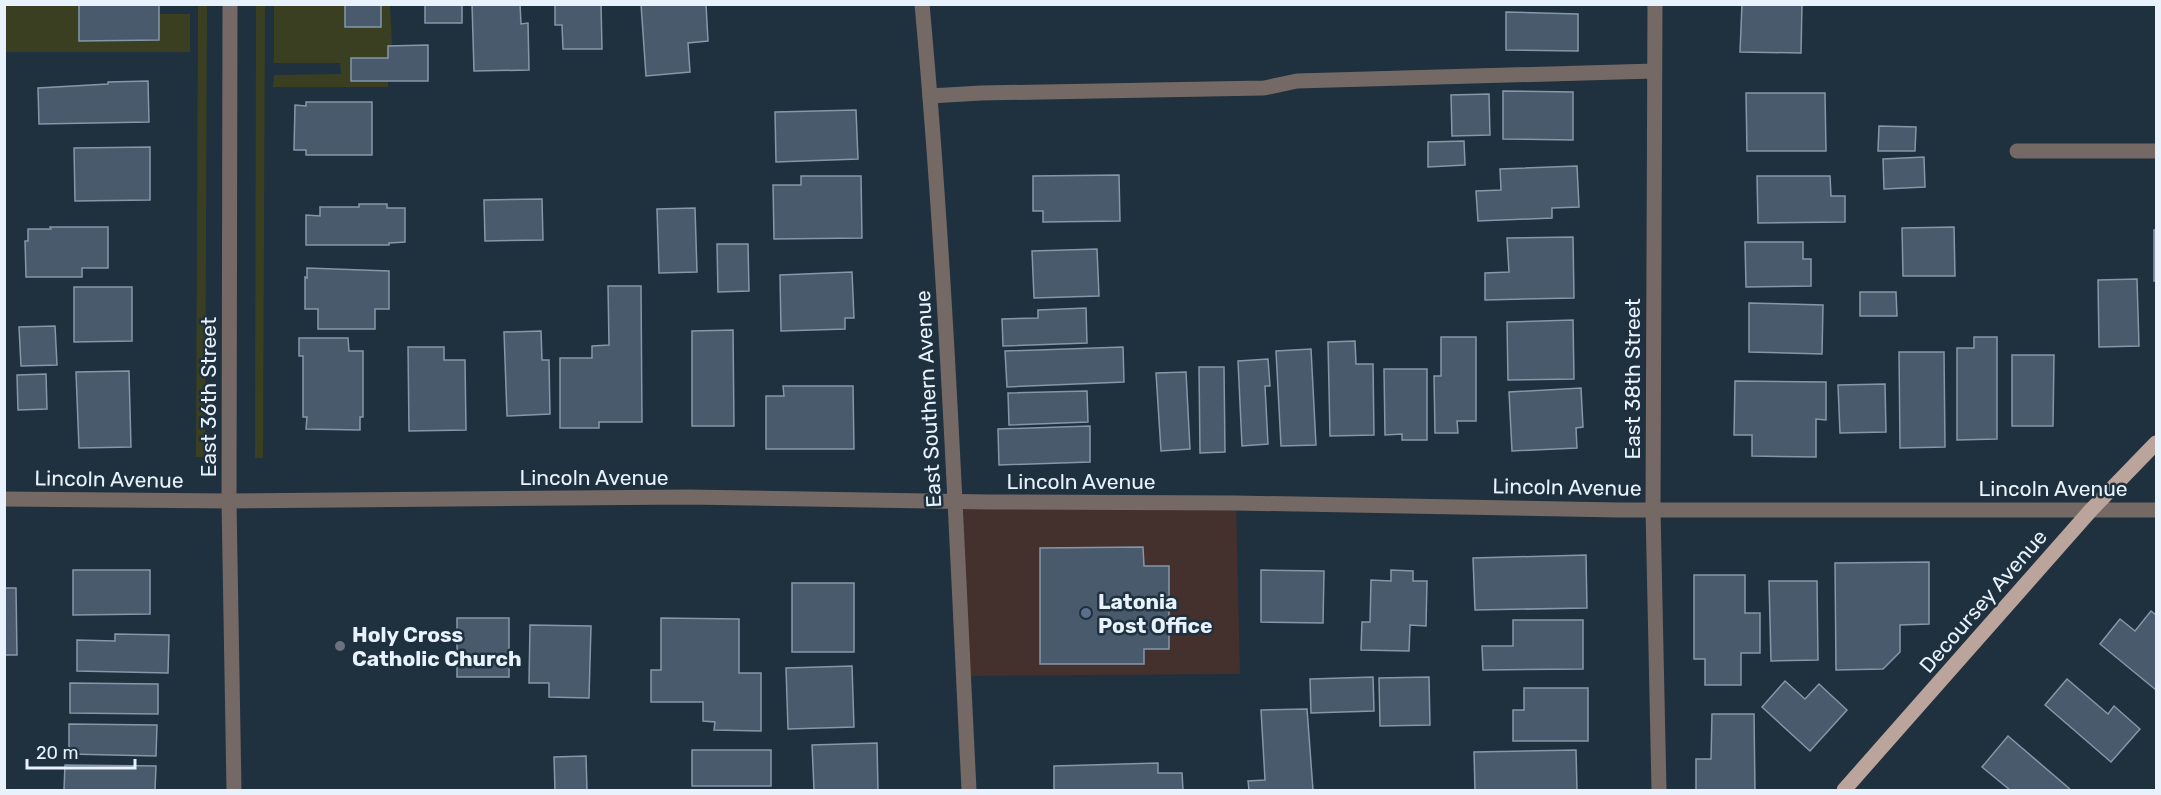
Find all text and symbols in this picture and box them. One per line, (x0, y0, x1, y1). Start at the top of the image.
street label: East Southern Avenue (910, 290, 946, 508)
street label: East 38th Street (1620, 298, 1645, 460)
street label: East 36th Street (196, 317, 221, 477)
street label: Lincoln Avenue (34, 465, 184, 493)
street label: Lincoln Avenue (519, 465, 669, 490)
street label: Lincoln Avenue (1006, 469, 1156, 494)
street label: Lincoln Avenue (1492, 473, 1642, 501)
street label: Lincoln Avenue (1978, 476, 2128, 501)
street label: Decoursey Avenue (1914, 524, 2052, 678)
place label: Latonia Post Office (1098, 589, 1212, 638)
marker: Latonia Post Office (1079, 606, 1093, 620)
place label: Holy Cross Catholic Church (352, 622, 522, 671)
marker: Holy Cross Catholic Church (333, 639, 347, 653)
scale bar (27, 732, 135, 770)
text: 20 m (36, 742, 78, 764)

